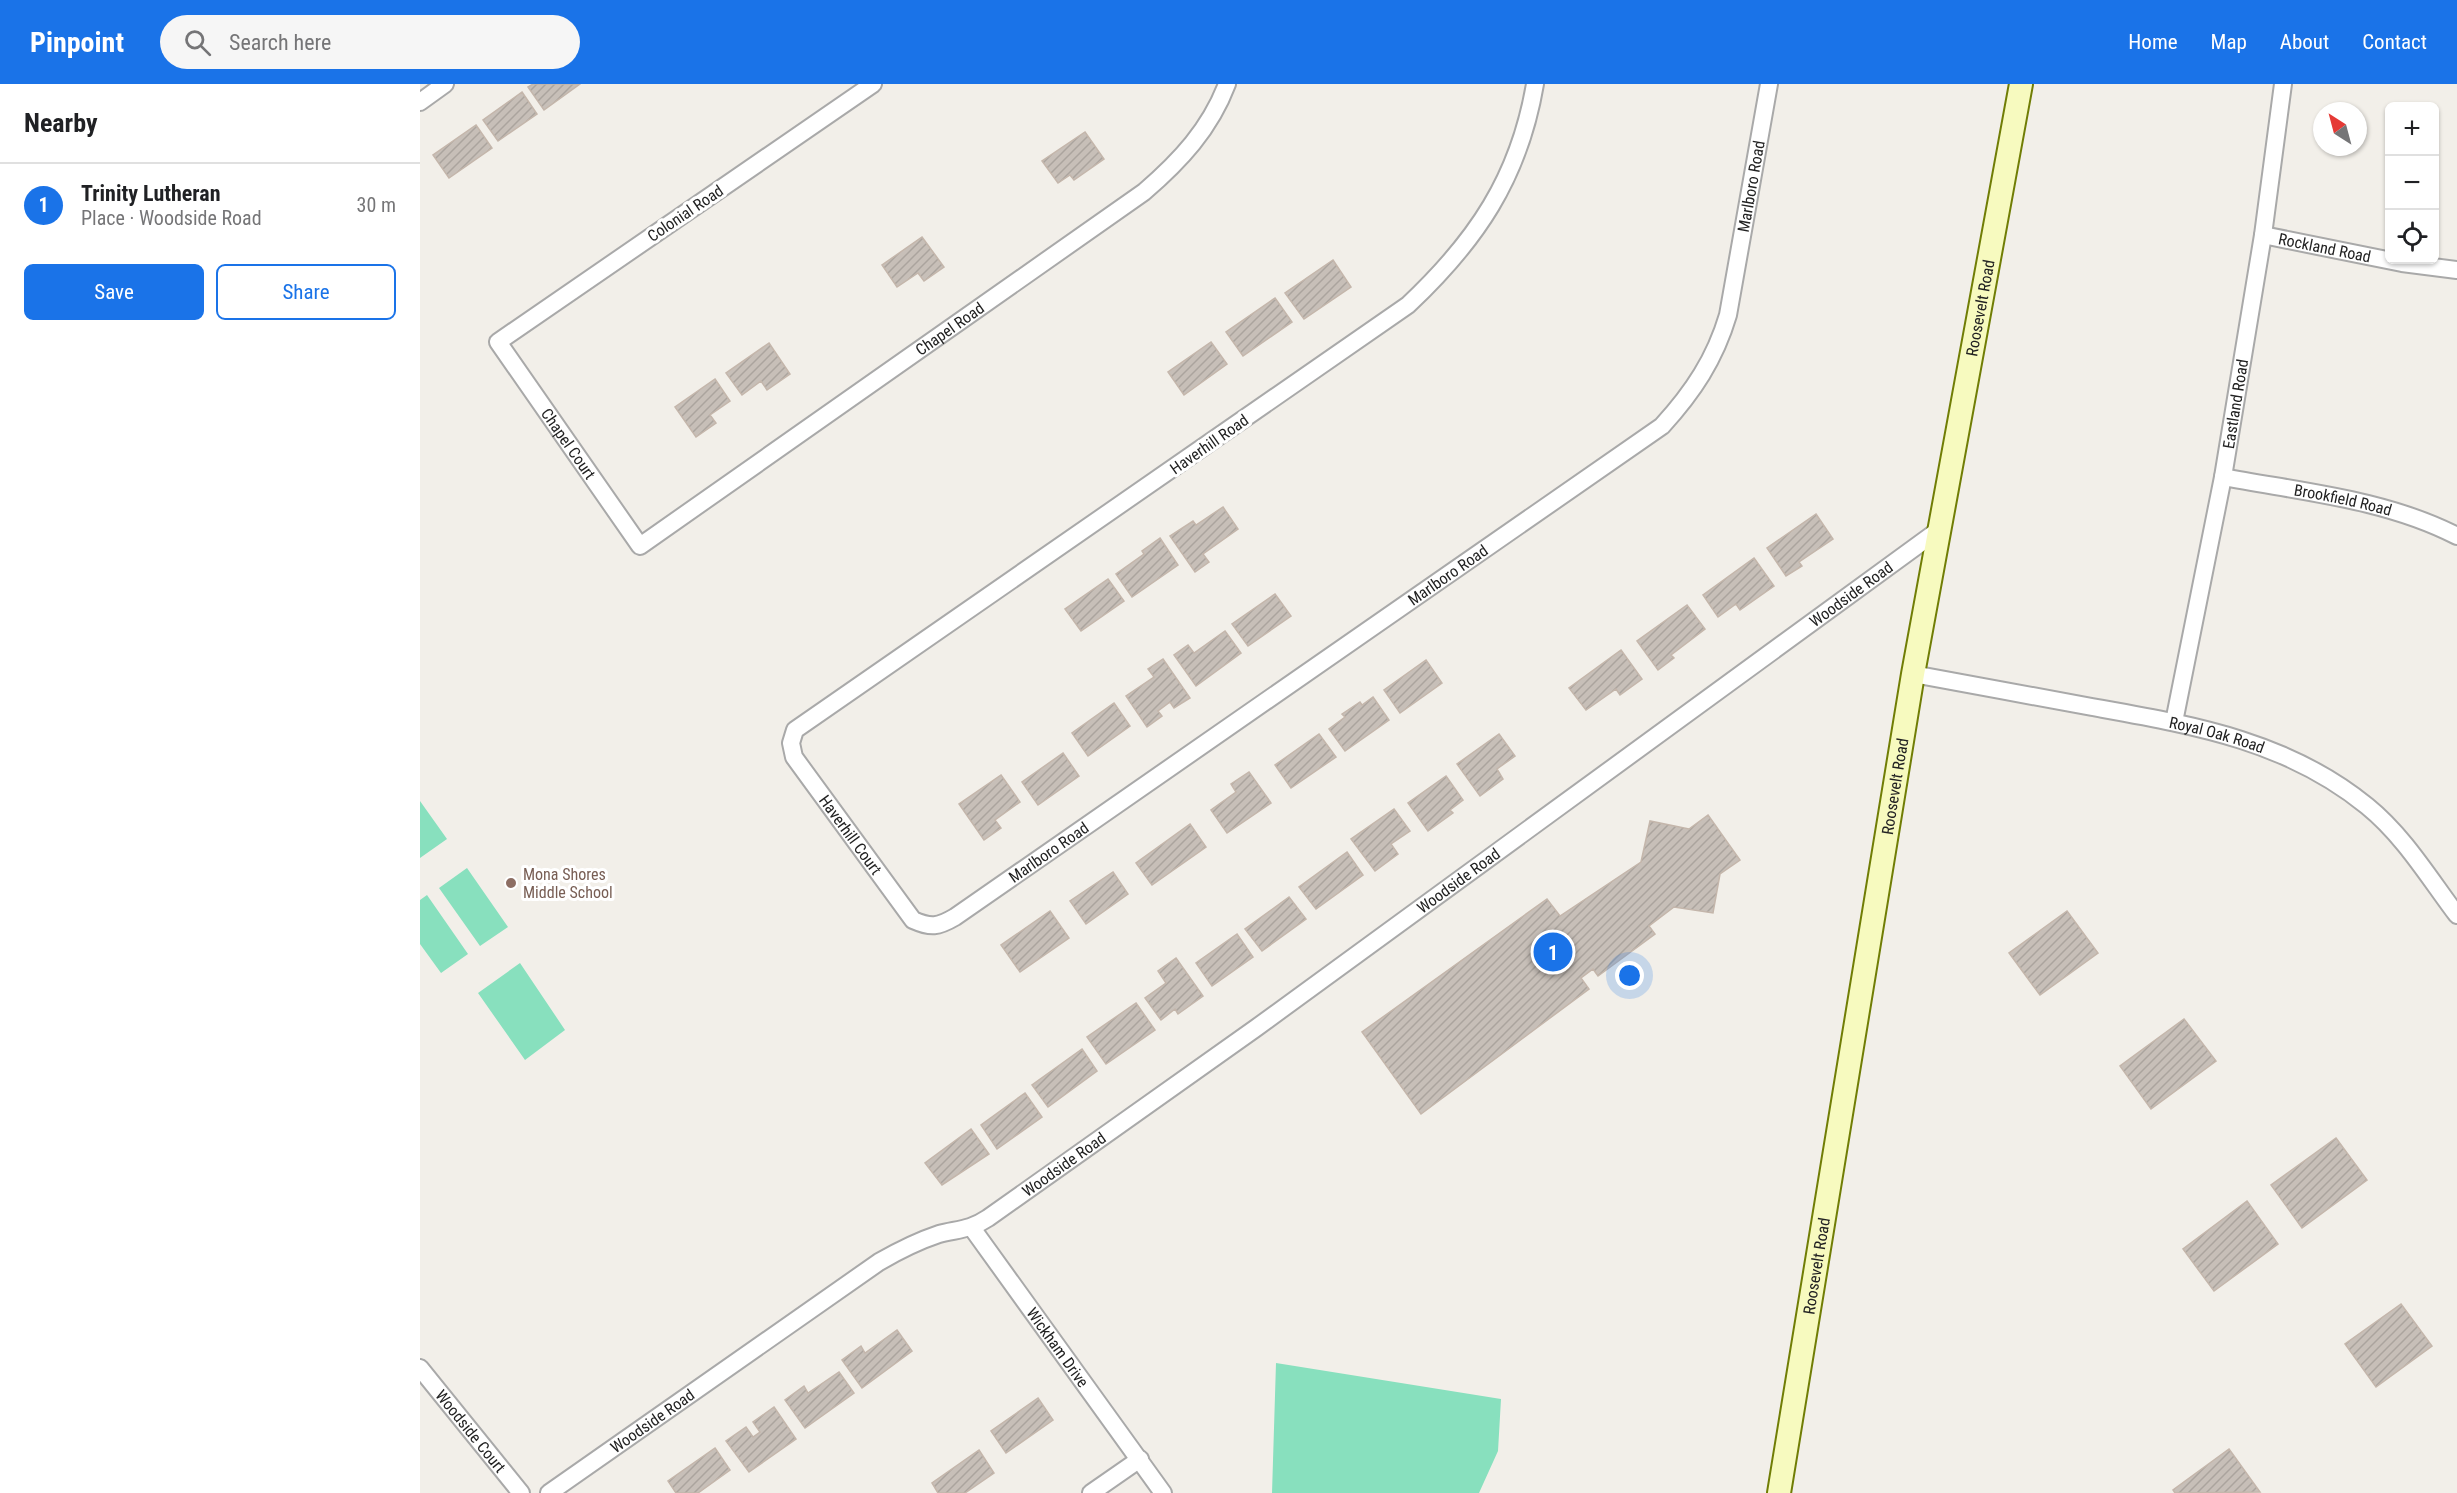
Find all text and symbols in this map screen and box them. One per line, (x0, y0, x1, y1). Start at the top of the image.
search box (160, 15, 580, 69)
text: Pinpoint (30, 26, 124, 59)
icon: search (181, 26, 214, 59)
text: Search here (229, 30, 331, 55)
text: Home (2128, 30, 2178, 54)
text: Map (2211, 30, 2247, 54)
text: About (2280, 30, 2329, 54)
text: Contact (2362, 30, 2427, 54)
north arrow (2313, 102, 2367, 156)
map controls (2385, 102, 2439, 264)
button: + (2385, 102, 2439, 156)
text: Nearby (24, 108, 98, 138)
street label: Marlboro Road (1734, 139, 1769, 234)
button: − (2385, 156, 2439, 210)
text: Trinity Lutheran (81, 181, 220, 206)
street label: Colonial Road (644, 181, 727, 246)
text: 1 (38, 193, 49, 217)
text: 30 m (357, 193, 396, 217)
text: Place · Woodside Road (81, 206, 262, 230)
button: locate (2385, 210, 2439, 264)
street label: Rockland Road (2277, 229, 2373, 267)
street label: Roosevelt Road (1962, 258, 1999, 358)
button: Save (24, 264, 204, 320)
button: Share (216, 264, 396, 320)
street label: Chapel Road (912, 298, 988, 360)
street label: Eastland Road (2219, 358, 2252, 450)
street label: Chapel Court (537, 405, 600, 483)
street label: Haverhill Road (1167, 410, 1252, 478)
street label: Brookfield Road (2293, 480, 2394, 520)
street label: Marlboro Road (1404, 541, 1491, 610)
street label: Woodside Road (1806, 558, 1896, 631)
street label: Royal Oak Road (2167, 713, 2267, 757)
street label: Roosevelt Road (1878, 737, 1912, 836)
street label: Haverhill Court (815, 791, 886, 879)
street label: Marlboro Road (1005, 818, 1092, 887)
street label: Woodside Road (1413, 844, 1504, 917)
place label: Mona Shores Middle School (523, 865, 613, 902)
marker: Mona Shores Middle School (504, 876, 518, 890)
pin: 1 (1534, 930, 1572, 974)
your location (1615, 961, 1644, 990)
street label: Woodside Road (1019, 1129, 1110, 1201)
street label: Roosevelt Road (1799, 1216, 1834, 1316)
street label: Wickham Drive (1022, 1304, 1093, 1391)
street label: Woodside Road (607, 1385, 698, 1457)
street label: Woodside Court (431, 1386, 510, 1477)

